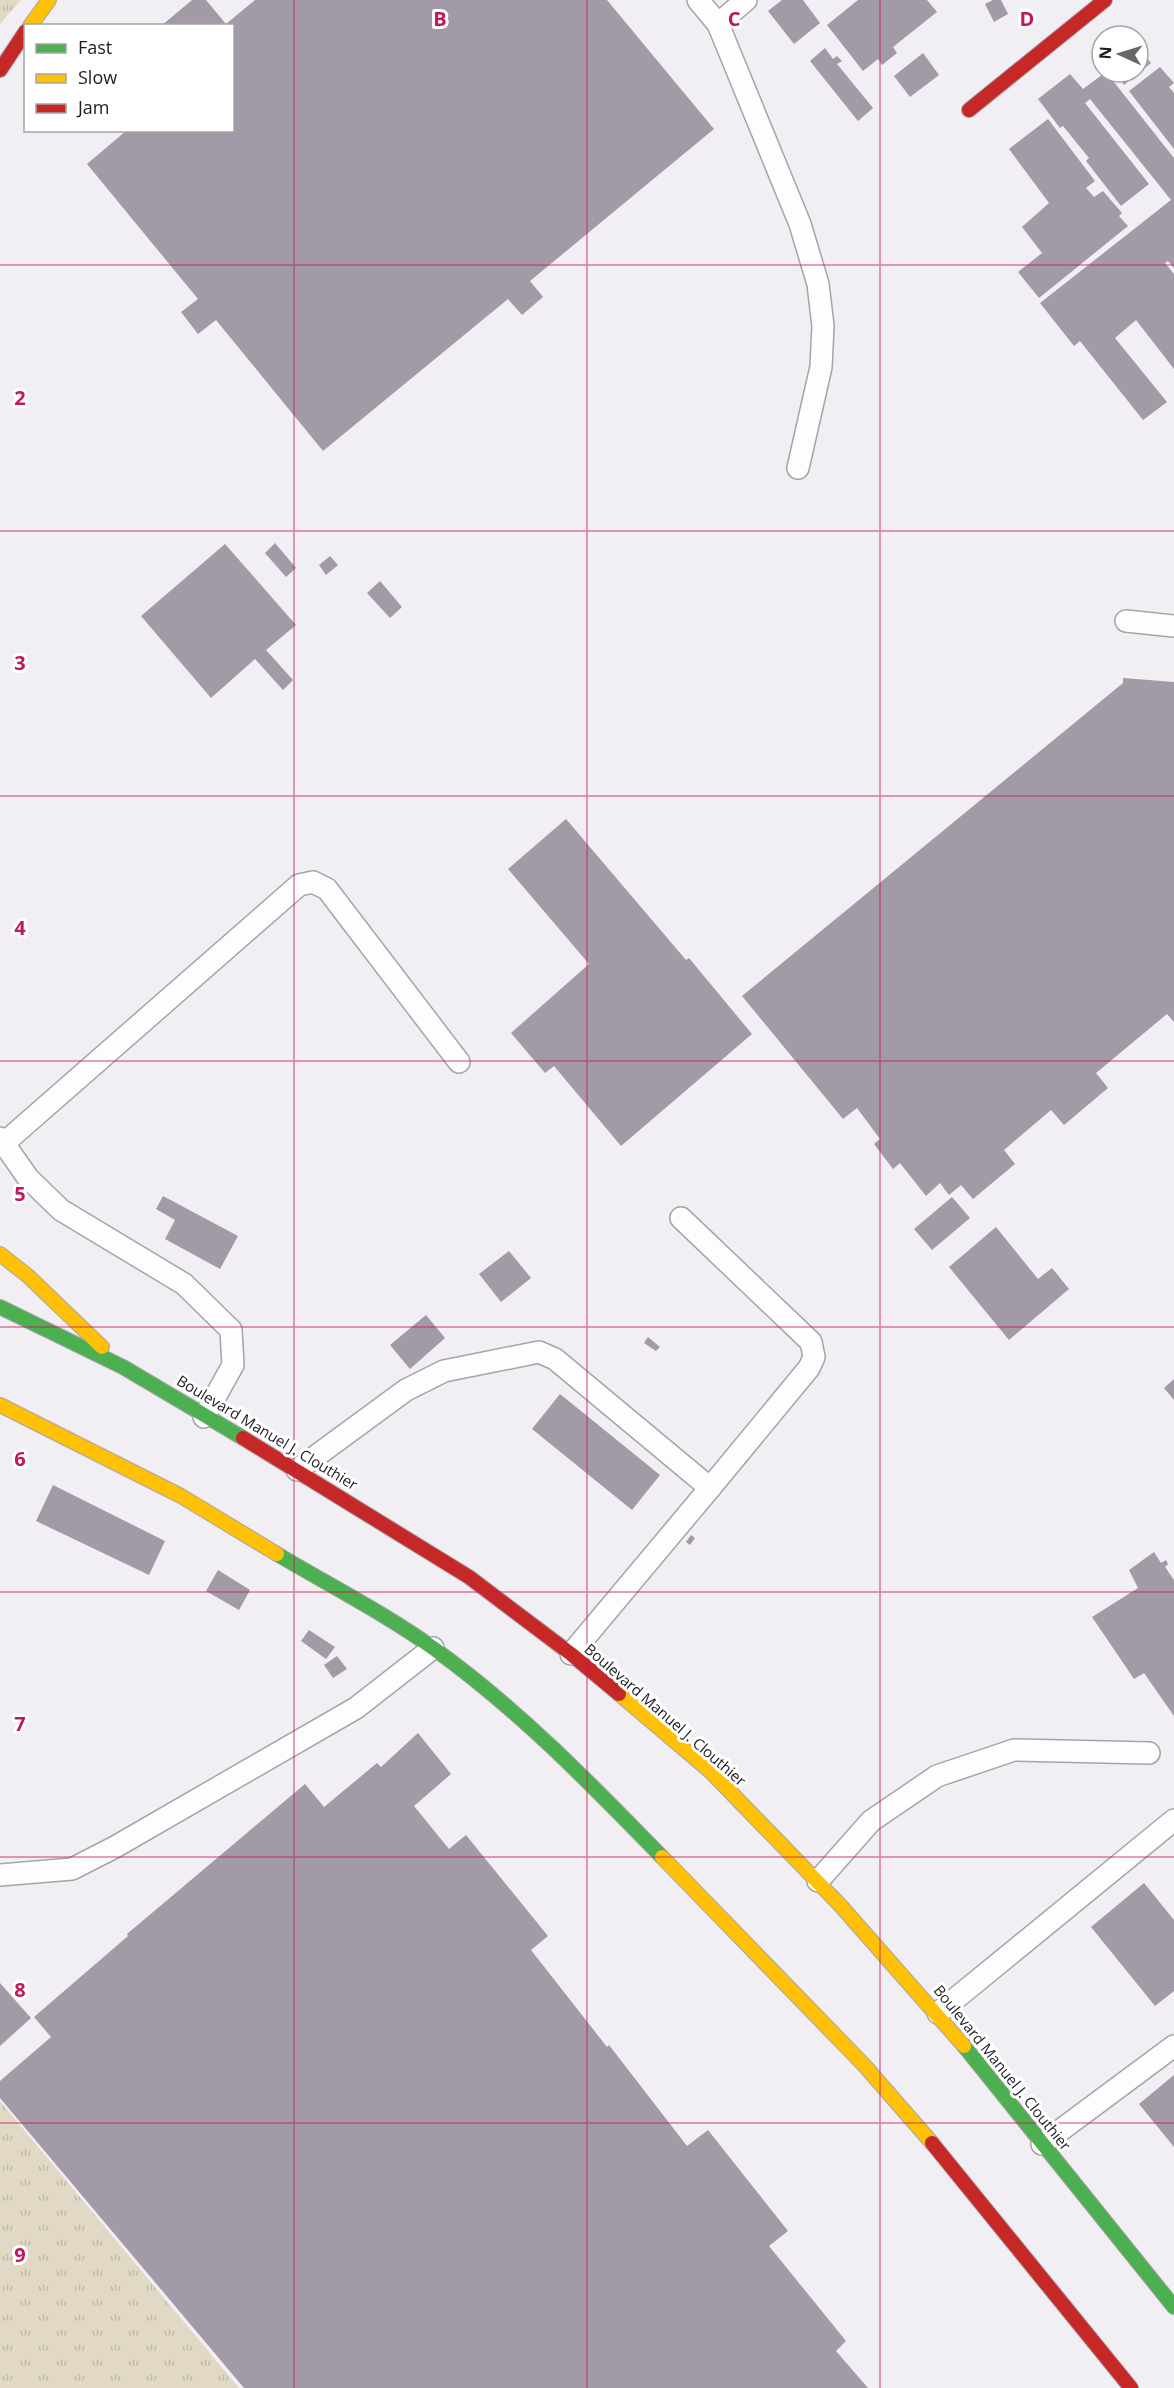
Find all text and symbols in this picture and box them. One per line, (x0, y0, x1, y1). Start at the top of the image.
text: B (433, 5, 447, 32)
text: C (728, 5, 741, 32)
text: D (1020, 5, 1034, 32)
legend (24, 24, 234, 132)
north arrow (1090, 24, 1150, 84)
text: Fast (78, 35, 112, 59)
text: N (1094, 46, 1116, 60)
text: Slow (78, 65, 117, 89)
text: Jam (76, 95, 110, 119)
text: 2 (14, 384, 26, 411)
text: 3 (14, 649, 26, 676)
text: 4 (14, 914, 26, 941)
text: 5 (14, 1180, 26, 1207)
street label: Boulevard Manuel J. Clouthier (173, 1370, 362, 1494)
text: 6 (14, 1445, 26, 1472)
street label: Boulevard Manuel J. Clouthier (581, 1639, 751, 1790)
text: 7 (14, 1710, 26, 1737)
text: 8 (14, 1976, 26, 2003)
street label: Boulevard Manuel J. Clouthier (930, 1980, 1076, 2154)
text: 9 (14, 2241, 26, 2268)

